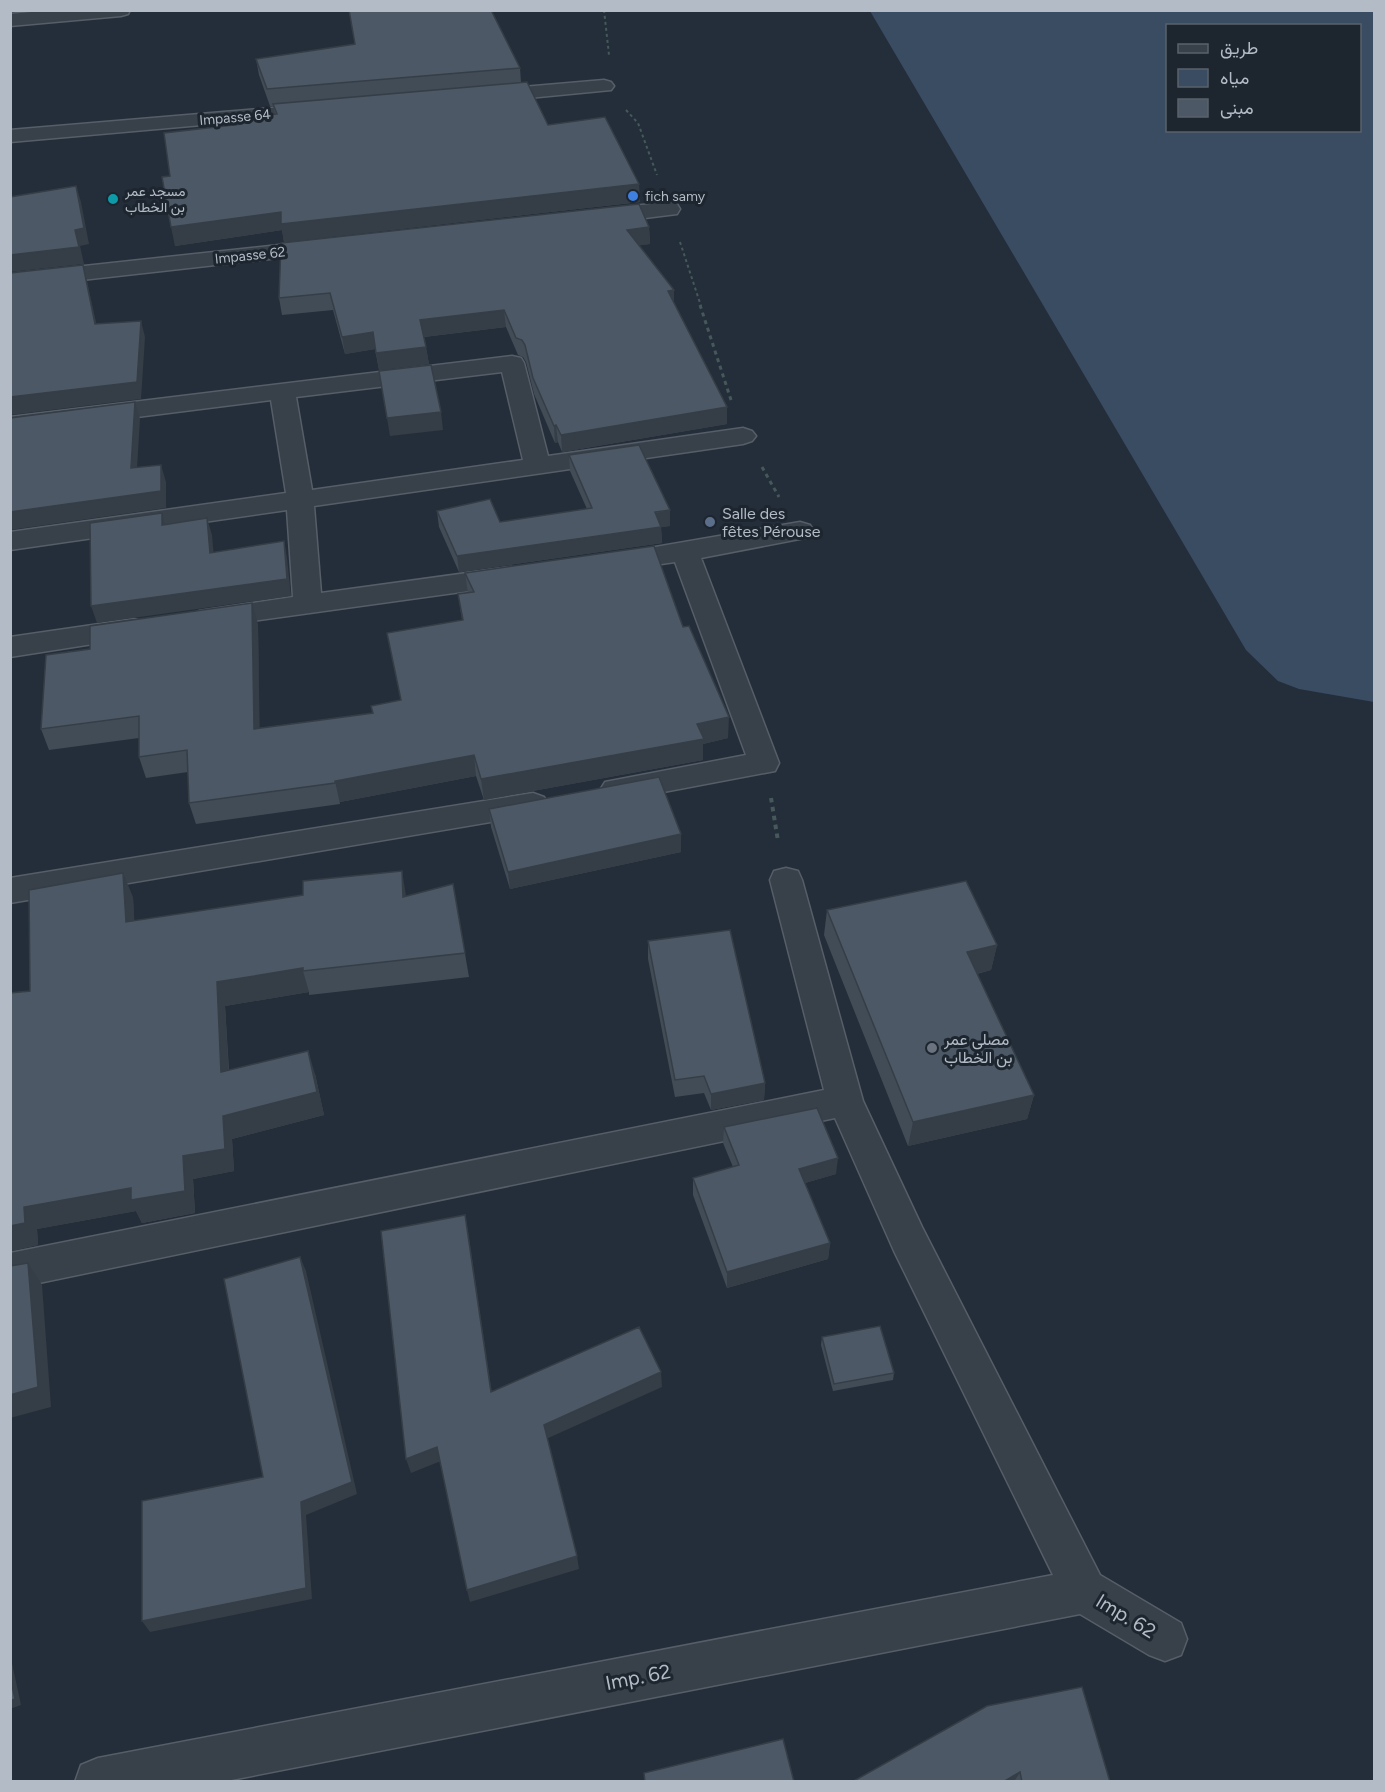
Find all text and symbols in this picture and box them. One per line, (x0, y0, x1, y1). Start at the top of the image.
legend (1166, 24, 1361, 132)
text: طريق (1220, 37, 1258, 59)
text: مياه (1220, 67, 1249, 89)
text: مبنى (1220, 97, 1254, 119)
street label: Impasse 64 (198, 106, 272, 129)
place label: مسجد عمر بن الخطاب (124, 183, 185, 216)
place label: fich samy (645, 188, 706, 205)
marker: fich samy (626, 189, 640, 203)
marker: مسجد عمر بن الخطاب (106, 192, 120, 206)
street label: Impasse 62 (214, 243, 286, 268)
place label: Salle des fêtes Pérouse (722, 504, 821, 541)
marker: Salle des fêtes Pérouse (703, 515, 717, 529)
place label: مصلى عمر بن الخطاب (943, 1030, 1012, 1068)
marker: مصلى عمر بن الخطاب (925, 1041, 939, 1055)
street label: Imp. 62 (1092, 1589, 1160, 1643)
street label: Imp. 62 (603, 1659, 673, 1695)

